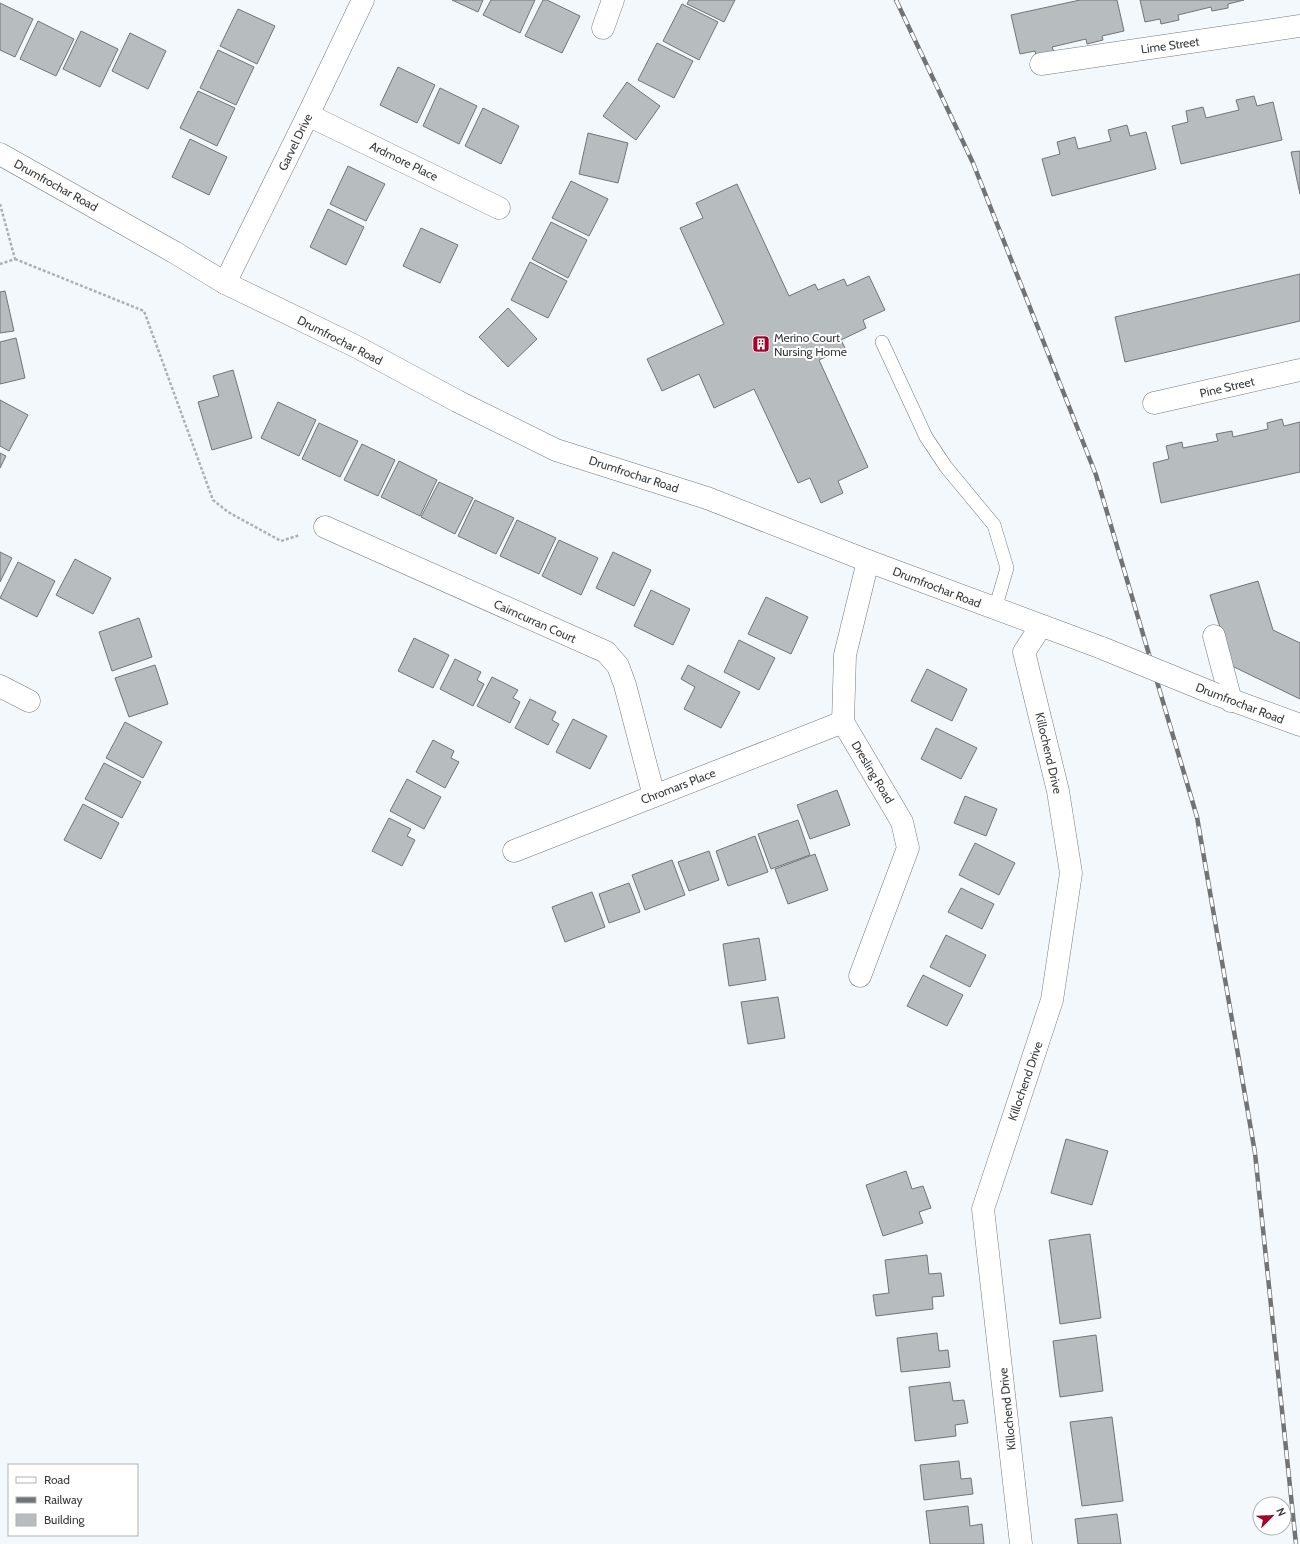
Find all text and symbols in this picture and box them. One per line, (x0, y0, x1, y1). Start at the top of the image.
street label: Lime Street (1140, 33, 1200, 57)
street label: Garvel Drive (275, 111, 315, 173)
street label: Ardmore Place (367, 138, 441, 184)
street label: Drumfrochar Road (11, 156, 101, 214)
street label: Drumfrochar Road (295, 312, 385, 368)
place label: Merino Court Nursing Home (774, 330, 847, 359)
building icon: Merino Court Nursing Home (751, 334, 771, 354)
street label: Pine Street (1198, 373, 1256, 401)
street label: Drumfrochar Road (587, 452, 681, 496)
street label: Drumfrochar Road (891, 563, 983, 611)
street label: Cairncurran Court (491, 596, 579, 646)
street label: Drumfrochar Road (1194, 679, 1286, 727)
street label: Killochend Drive (1032, 711, 1066, 795)
street label: Dresling Road (848, 738, 898, 806)
street label: Chromars Place (639, 765, 717, 807)
street label: Killochend Drive (1004, 1039, 1046, 1123)
street label: Killochend Drive (995, 1367, 1019, 1451)
legend (8, 1464, 138, 1536)
text: Road (44, 1472, 70, 1487)
text: Railway (44, 1492, 82, 1507)
north arrow (1252, 1496, 1292, 1536)
text: N (1273, 1506, 1289, 1518)
text: Building (44, 1512, 86, 1527)

